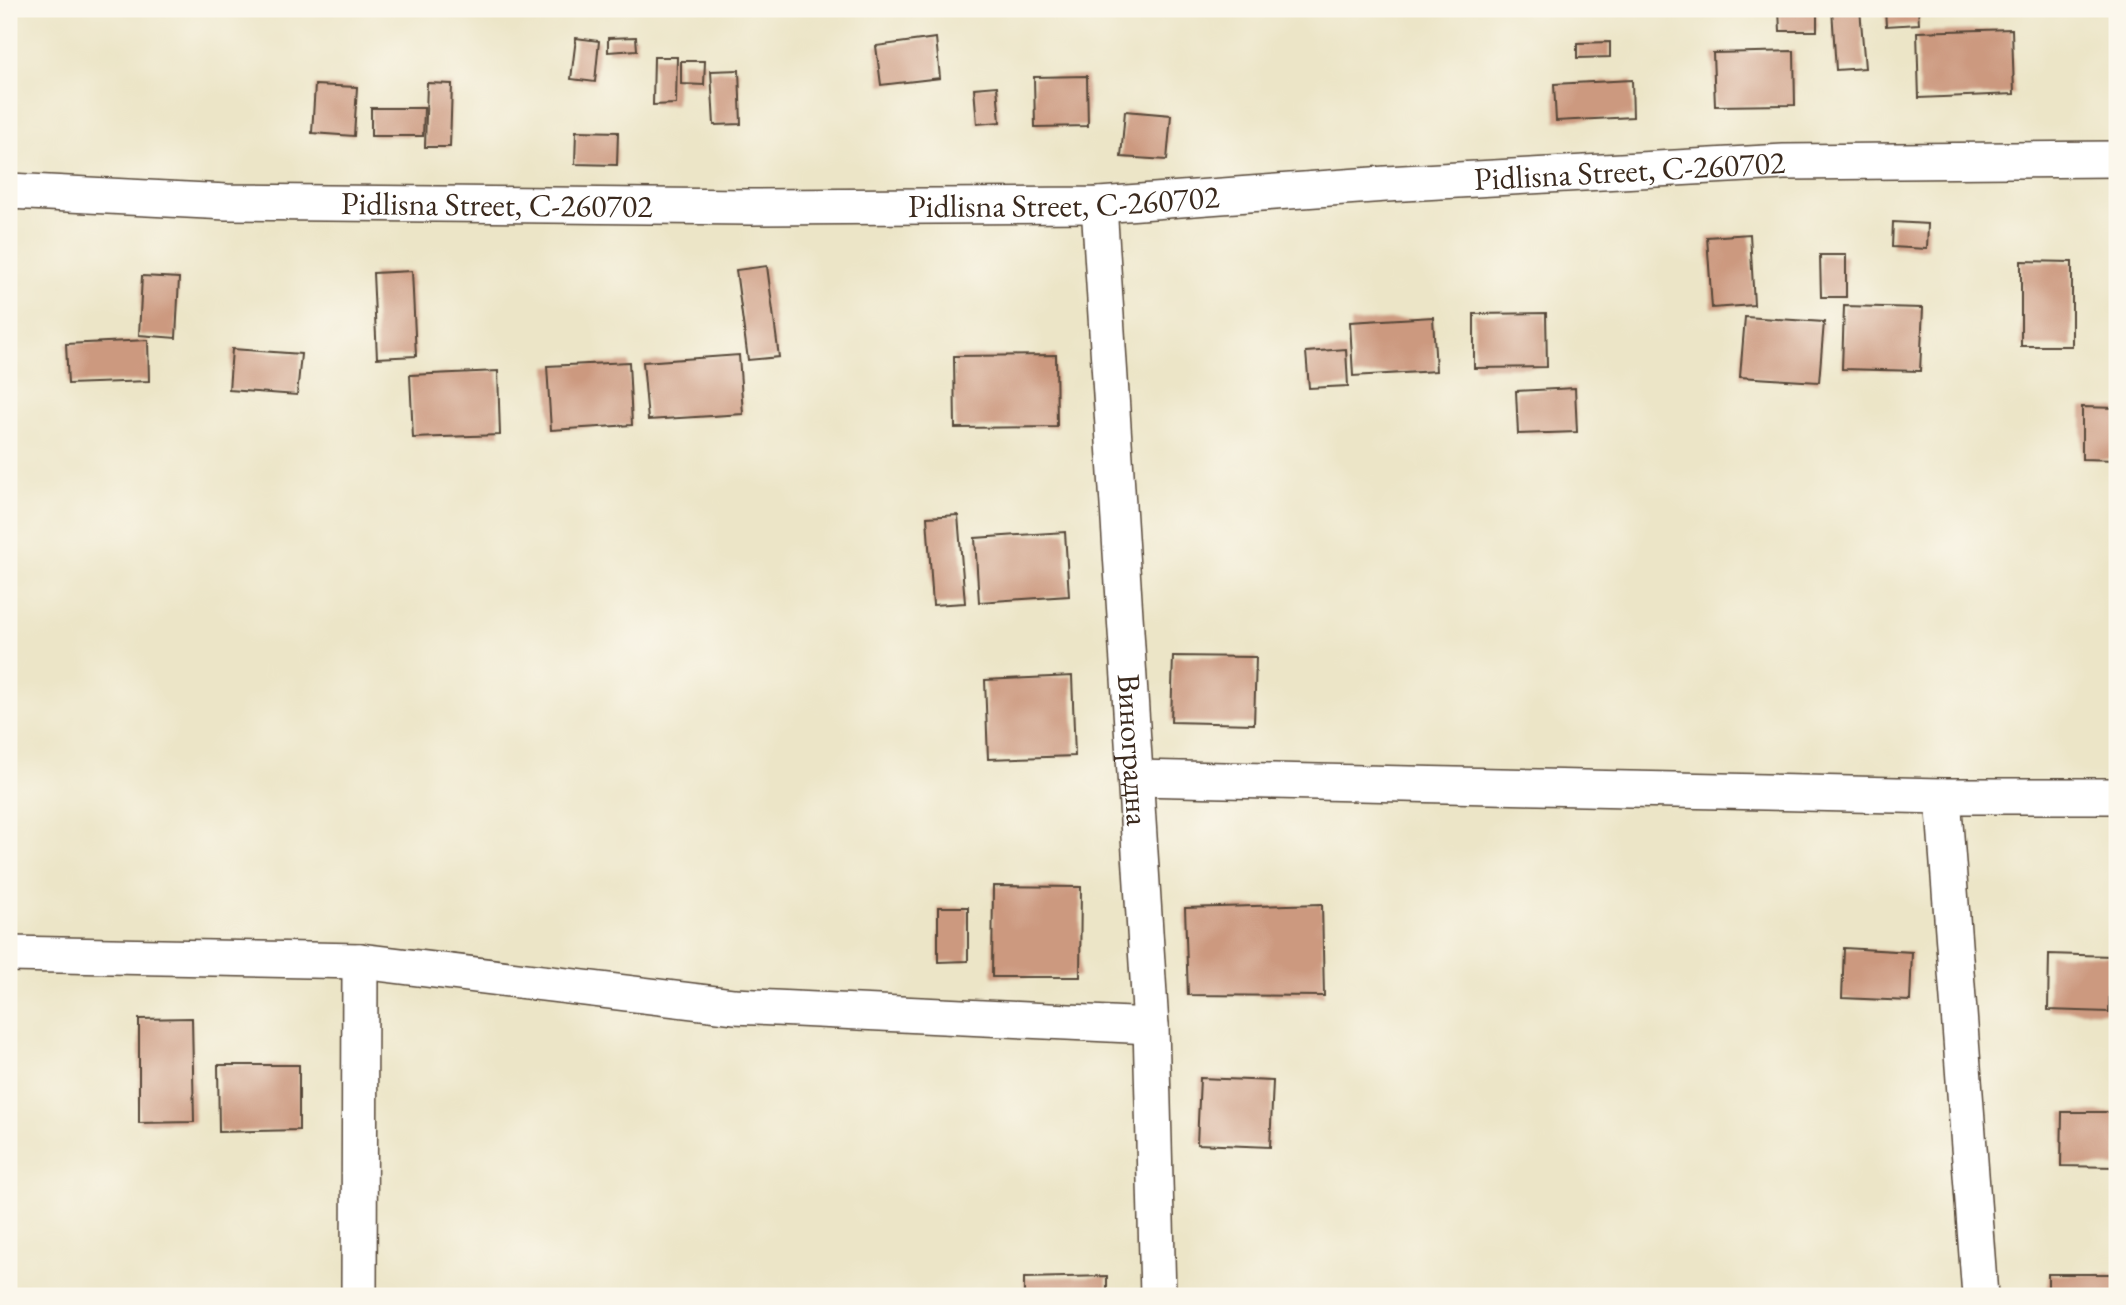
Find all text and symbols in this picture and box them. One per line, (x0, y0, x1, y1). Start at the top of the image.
street label: Pidlisna Street, С-260702 (1473, 141, 1787, 200)
street label: Pidlisna Street, С-260702 (908, 175, 1221, 227)
street label: Pidlisna Street, С-260702 (341, 182, 653, 227)
street label: Виноградна (1108, 673, 1159, 827)

